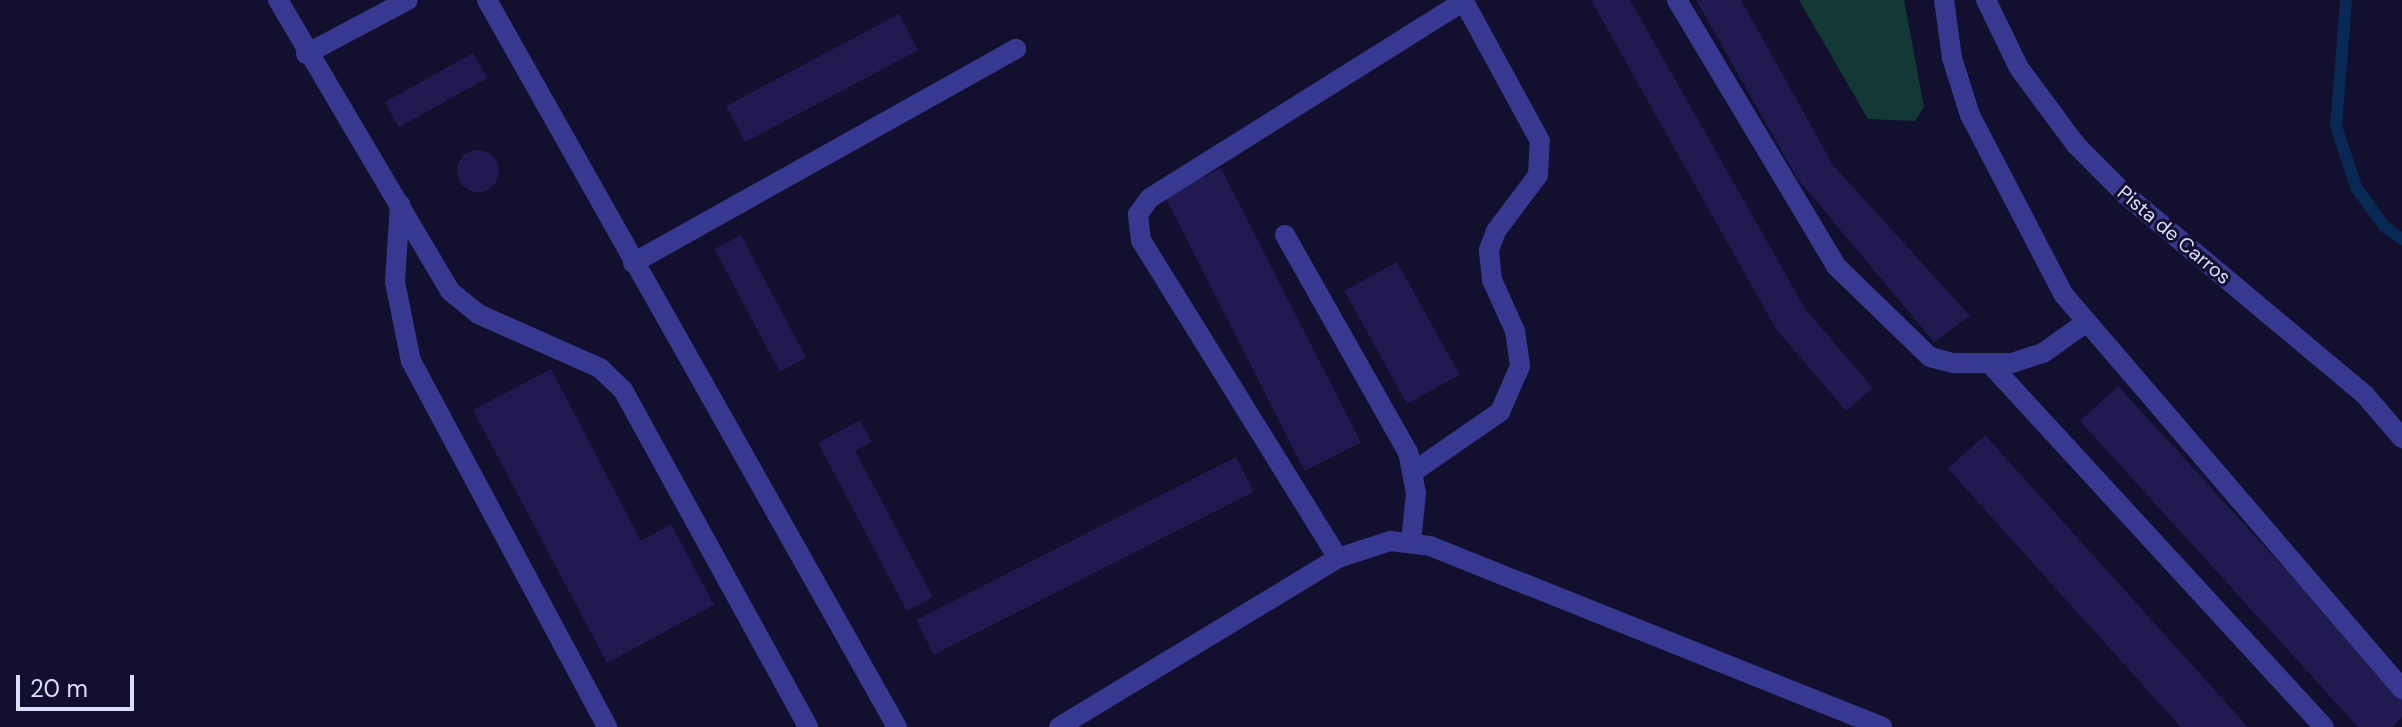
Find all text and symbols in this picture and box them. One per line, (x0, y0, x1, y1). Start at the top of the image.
street label: Pista de Carros (2112, 181, 2236, 289)
scale bar (20, 659, 138, 709)
text: 20 m (30, 673, 88, 704)

